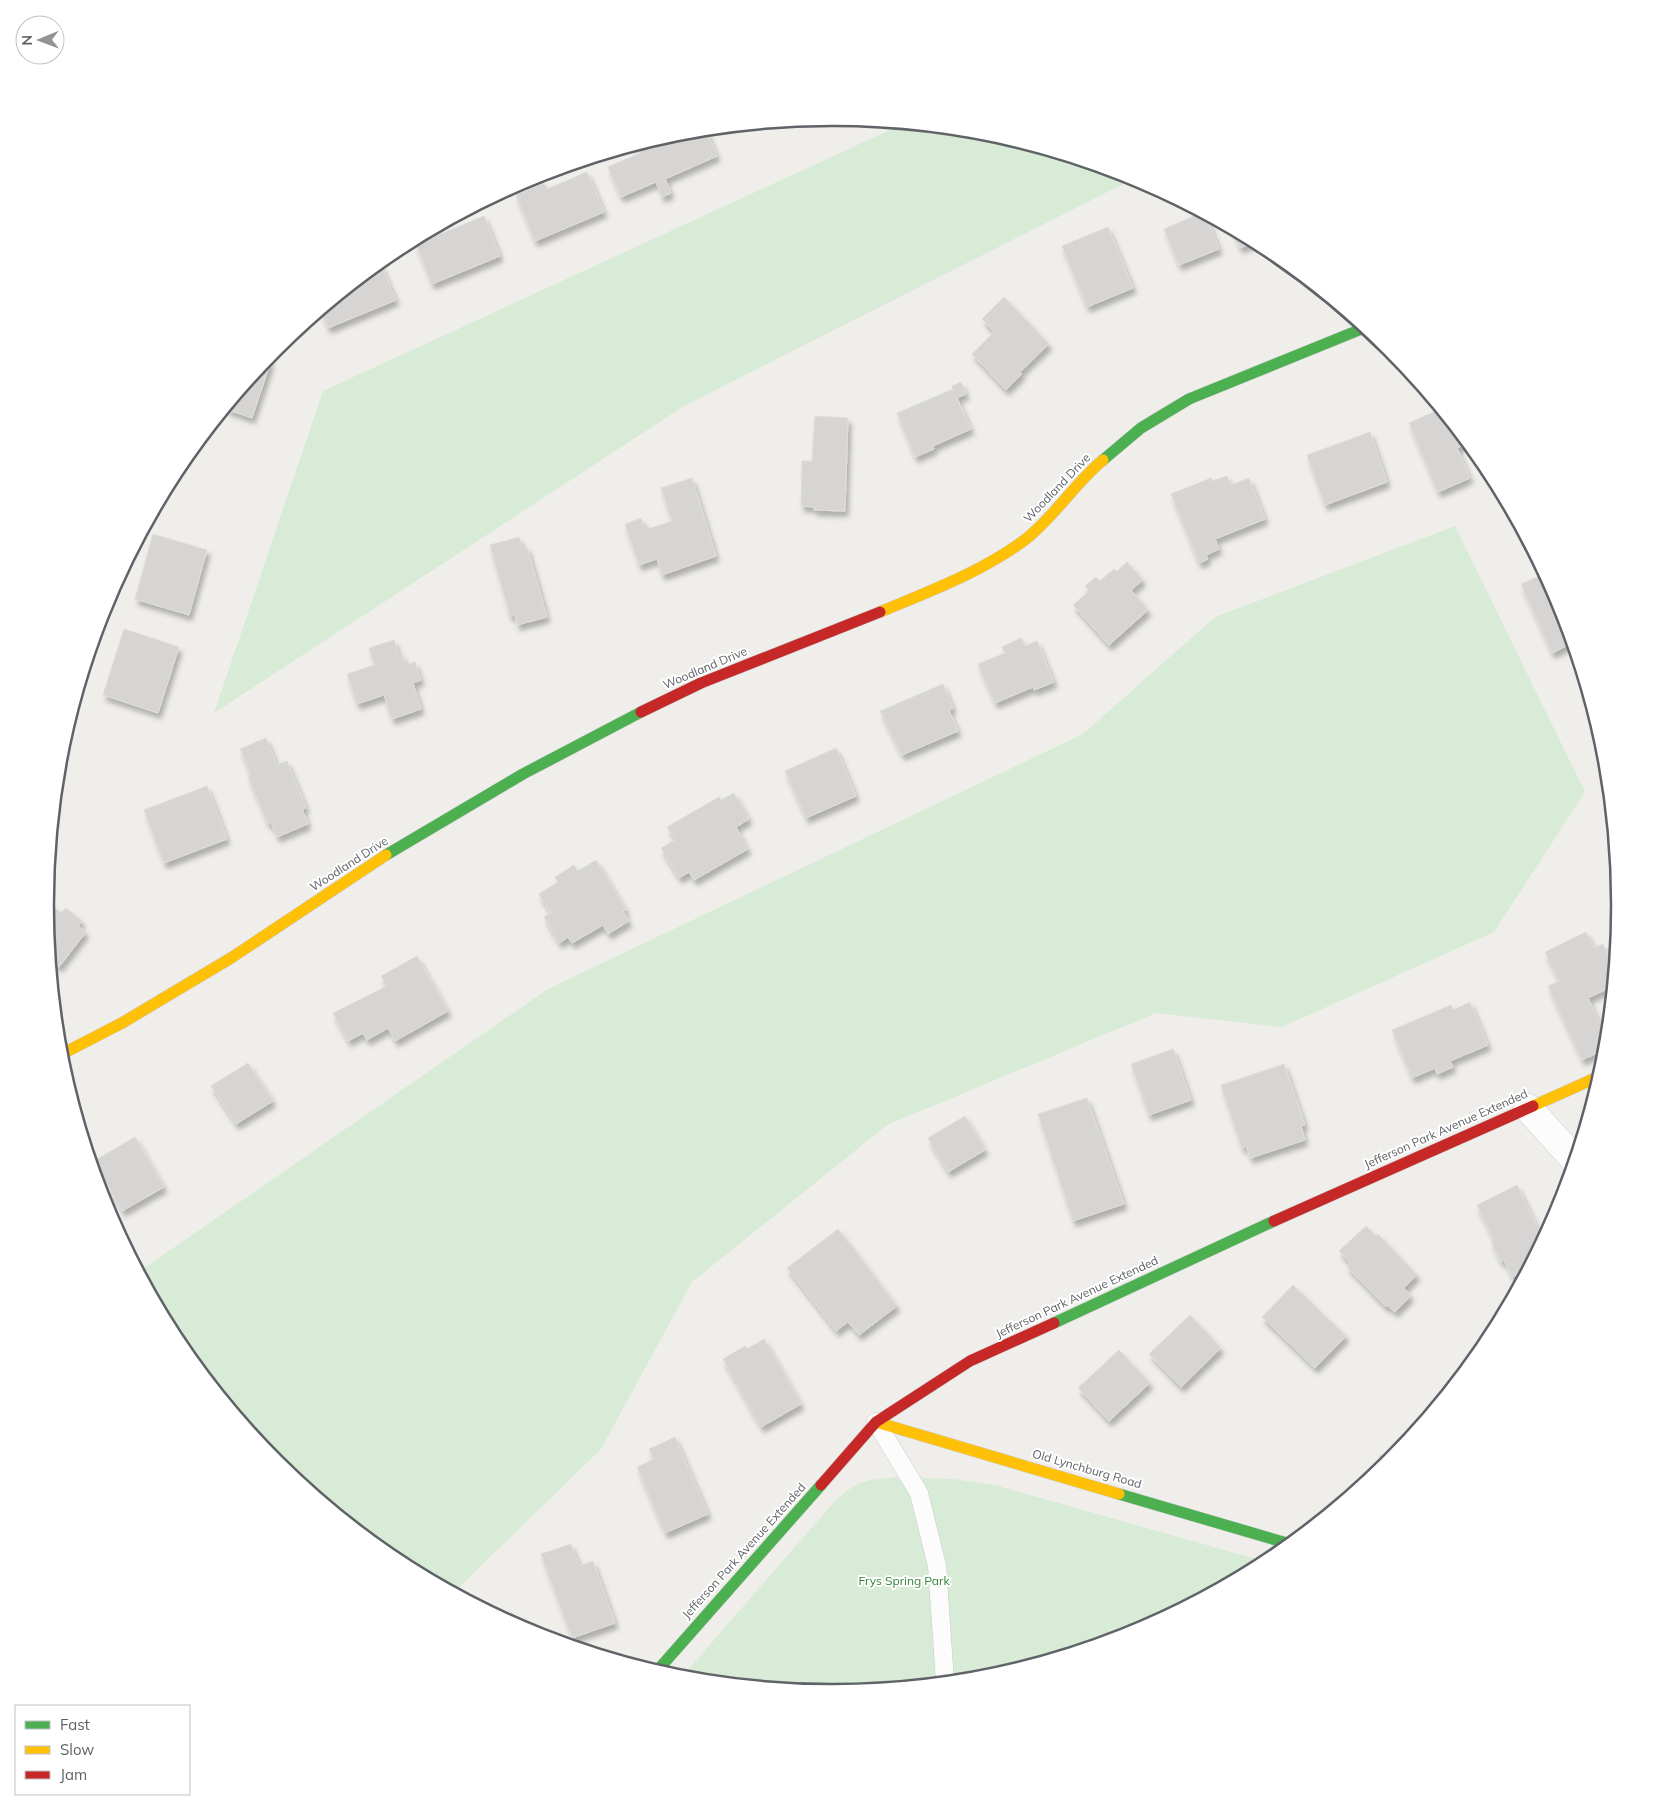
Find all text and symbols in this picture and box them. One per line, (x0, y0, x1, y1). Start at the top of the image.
north arrow (15, 15, 65, 65)
text: N (18, 35, 36, 46)
street label: Woodland Drive (1020, 450, 1093, 525)
street label: Woodland Drive (660, 643, 749, 692)
street label: Woodland Drive (307, 833, 391, 894)
street label: Jefferson Park Avenue Extended (1362, 1086, 1530, 1171)
street label: Jefferson Park Avenue Extended (993, 1252, 1160, 1341)
street label: Old Lynchburg Road (1031, 1446, 1144, 1491)
street label: Jefferson Park Avenue Extended (679, 1480, 809, 1622)
park label: Frys Spring Park (858, 1573, 950, 1588)
legend (15, 1705, 190, 1795)
text: Fast (60, 1715, 90, 1734)
text: Slow (60, 1740, 94, 1759)
text: Jam (60, 1765, 87, 1784)

